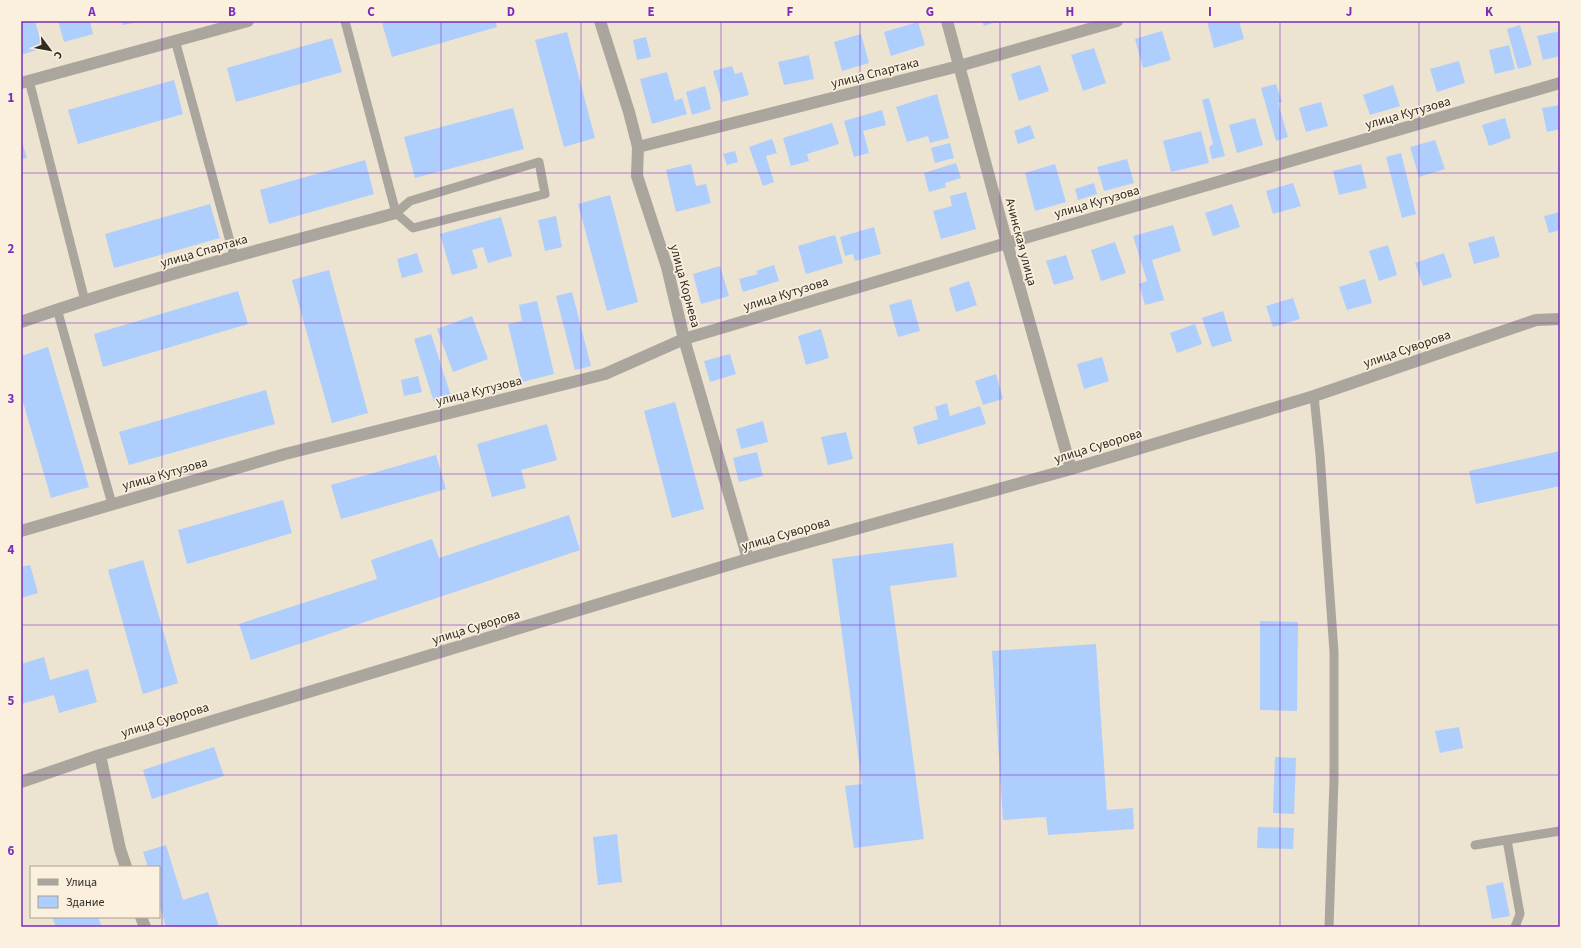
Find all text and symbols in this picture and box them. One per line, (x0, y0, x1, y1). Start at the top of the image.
text: A (87, 3, 96, 21)
text: B (228, 3, 236, 21)
text: C (367, 3, 375, 21)
text: D (507, 3, 515, 21)
text: E (647, 3, 655, 21)
text: F (787, 3, 794, 21)
text: G (926, 3, 934, 21)
text: H (1066, 3, 1074, 21)
text: I (1208, 3, 1212, 21)
text: J (1346, 3, 1352, 21)
text: K (1485, 3, 1494, 21)
north arrow (30, 30, 70, 70)
text: С (50, 48, 66, 62)
street label: улица Спартака (829, 53, 921, 93)
text: 1 (8, 89, 15, 107)
street label: улица Кутузова (1363, 92, 1453, 134)
street label: улица Кутузова (1052, 181, 1142, 223)
street label: Ачинская улица (1001, 196, 1041, 288)
street label: улица Спартака (158, 230, 250, 272)
text: 2 (8, 240, 15, 258)
street label: улица Корнева (665, 242, 705, 330)
street label: улица Кутузова (741, 273, 831, 315)
street label: улица Суворова (1361, 326, 1453, 372)
street label: улица Кутузова (434, 372, 524, 410)
text: 3 (8, 390, 15, 408)
street label: улица Суворова (1052, 424, 1144, 468)
street label: улица Кутузова (120, 453, 210, 495)
street label: улица Суворова (740, 513, 832, 555)
text: 4 (8, 541, 15, 559)
street label: улица Суворова (430, 605, 522, 649)
text: 5 (8, 692, 15, 710)
street label: улица Суворова (119, 698, 211, 742)
text: 6 (8, 842, 15, 860)
legend (30, 866, 160, 918)
text: Улица (66, 874, 97, 891)
text: Здание (66, 894, 105, 911)

